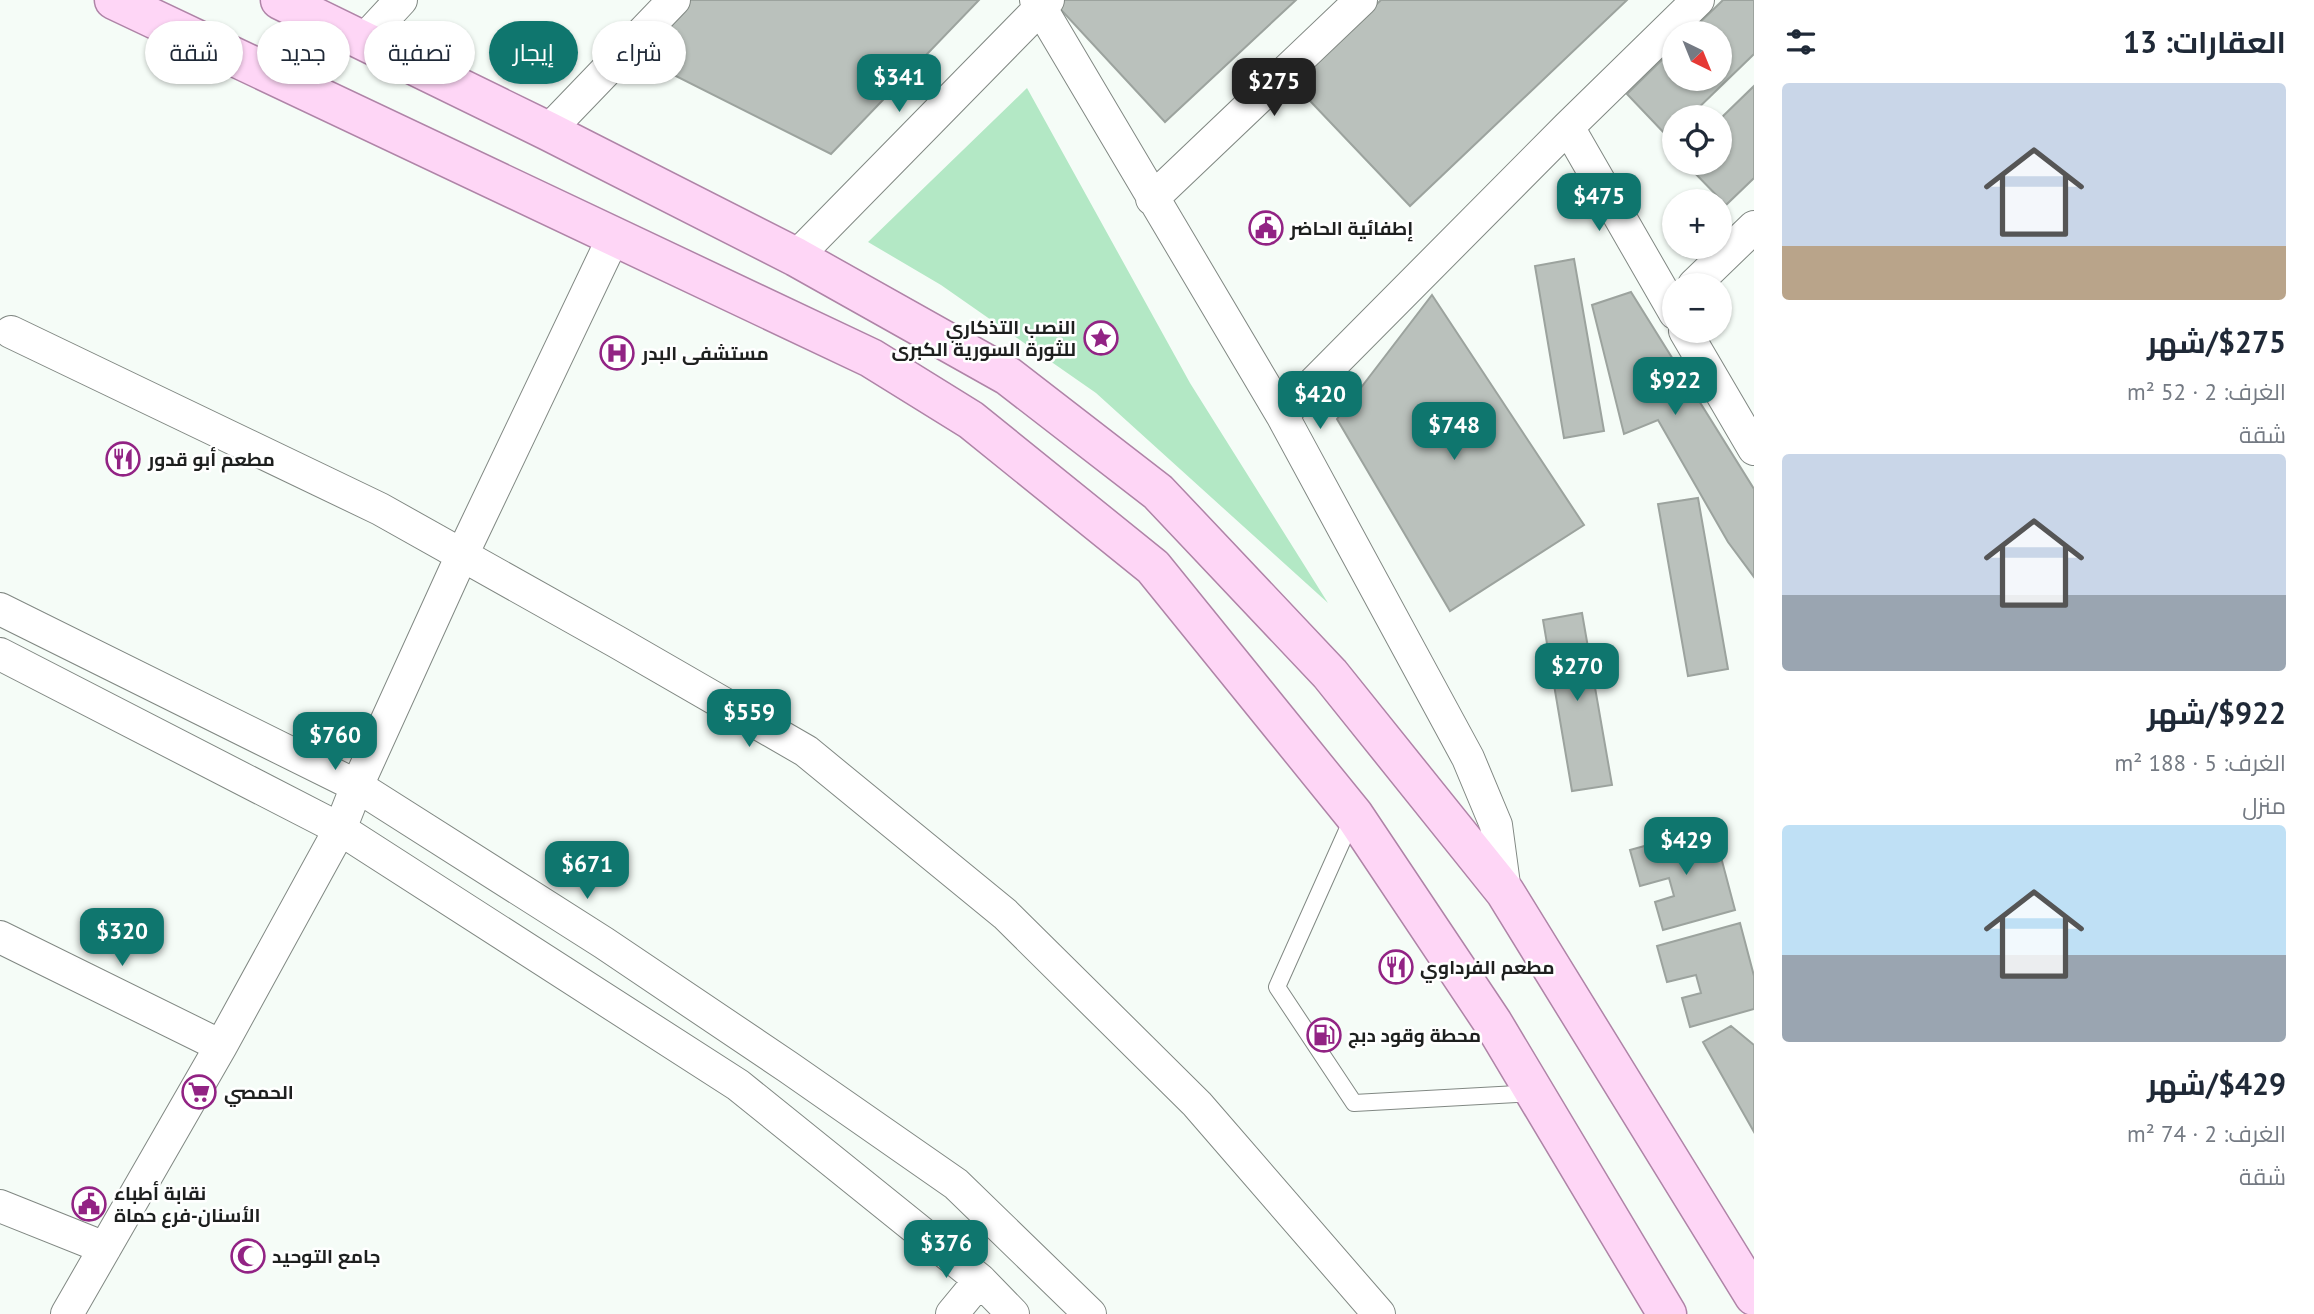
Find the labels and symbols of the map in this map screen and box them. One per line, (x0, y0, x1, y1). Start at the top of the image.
north arrow (1662, 21, 1732, 91)
pin: $341 (858, 54, 940, 114)
pin: $275 (1233, 58, 1315, 118)
pin: $475 (1558, 174, 1640, 233)
public building icon: إطفائية الحاضر (1247, 209, 1285, 247)
place label: إطفائية الحاضر (1289, 216, 1413, 242)
place label: النصب التذكاري للثورة السورية الكبرى (892, 315, 1076, 361)
place icon: النصب التذكاري للثورة السورية الكبرى (1082, 319, 1120, 357)
hospital icon: مستشفى البدر (598, 334, 636, 372)
place label: مستشفى البدر (641, 341, 769, 365)
pin: $922 (1634, 358, 1716, 417)
pin: $420 (1279, 372, 1361, 431)
pin: $748 (1413, 402, 1495, 462)
restaurant icon: مطعم أبو قدور (104, 440, 142, 478)
place label: مطعم أبو قدور (147, 446, 275, 473)
pin: $270 (1536, 644, 1618, 703)
pin: $559 (708, 690, 790, 749)
pin: $760 (294, 712, 376, 772)
pin: $429 (1645, 818, 1727, 877)
pin: $671 (546, 842, 628, 901)
pin: $320 (81, 908, 163, 968)
restaurant icon: مطعم الفرداوي (1377, 948, 1415, 986)
place label: مطعم الفرداوي (1420, 955, 1555, 983)
fuel station icon: محطة وقود دبج (1305, 1016, 1343, 1054)
place label: محطة وقود دبج (1348, 1023, 1481, 1049)
supermarket icon: الحمصي (180, 1073, 218, 1111)
place label: الحمصي (224, 1080, 294, 1107)
place label: نقابة أطباء الأسنان-فرع حماة (114, 1180, 260, 1229)
public building icon: نقابة أطباء الأسنان-فرع حماة (70, 1185, 108, 1223)
pin: $376 (905, 1220, 987, 1280)
mosque icon: جامع التوحيد (229, 1237, 267, 1275)
place label: جامع التوحيد (272, 1244, 380, 1270)

